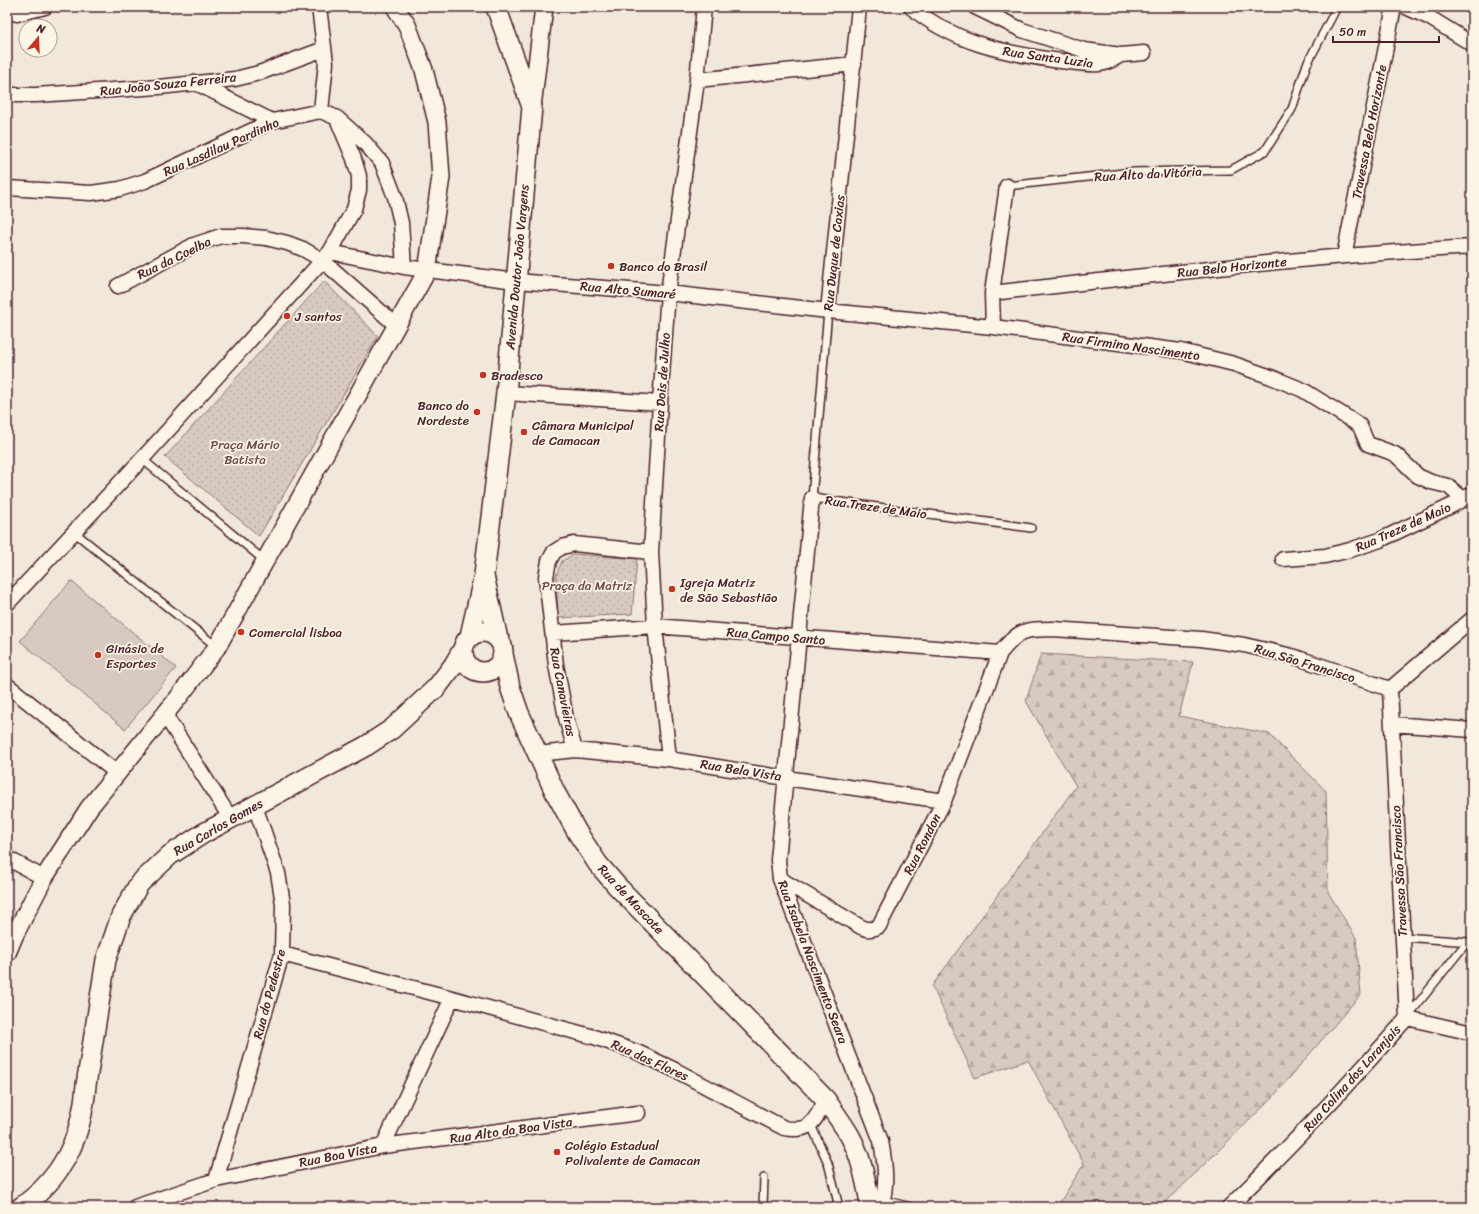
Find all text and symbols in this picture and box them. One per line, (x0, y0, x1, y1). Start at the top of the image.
north arrow (18, 18, 58, 58)
text: N (33, 18, 48, 39)
scale bar (1333, 18, 1439, 44)
text: 50 m (1339, 21, 1366, 43)
street label: Rua Santa Luzia (1001, 39, 1095, 75)
street label: Travessa Belo Horizonte (1345, 63, 1393, 201)
street label: Rua João Souza Ferreira (99, 65, 238, 103)
street label: Rua Lasdilau Pardinho (159, 111, 283, 183)
street label: Rua Alto da Vitória (1094, 160, 1203, 188)
street label: Avenida Doutor João Vargens (498, 182, 536, 352)
street label: Rua Duque de Caxias (816, 193, 852, 312)
street label: Rua da Coelba (133, 230, 215, 286)
street label: Rua Belo Horizonte (1176, 250, 1288, 284)
place label: Banco do Brasil (619, 255, 708, 278)
marker: Banco do Brasil (606, 261, 616, 271)
street label: Rua Alto Sumaré (579, 274, 677, 306)
place label: J santos (294, 305, 343, 328)
marker: J santos (282, 311, 292, 321)
street label: Rua Firmino Nascimento (1061, 325, 1202, 367)
street label: Rua Dois de Julho (647, 331, 677, 432)
place label: Bradesco (491, 364, 543, 387)
marker: Bradesco (478, 370, 488, 380)
place label: Banco do Nordeste (417, 394, 470, 432)
marker: Banco do Nordeste (472, 407, 482, 417)
place label: Câmara Municipal de Camacan (532, 414, 634, 452)
marker: Câmara Municipal de Camacan (519, 427, 529, 437)
park label: Praça Mário Batista (210, 433, 280, 471)
street label: Rua Treze de Maio (824, 488, 929, 526)
street label: Rua Treze de Maio (1351, 495, 1455, 558)
place label: Igreja Matriz de São Sebastião (679, 571, 778, 609)
park label: Praça da Matriz (542, 574, 633, 597)
marker: Igreja Matriz de São Sebastião (667, 584, 677, 594)
street label: Rua Campo Santo (726, 620, 827, 652)
place label: Comercial lisboa (249, 621, 343, 644)
marker: Comercial lisboa (236, 627, 246, 637)
place label: Ginásio de Esportes (106, 637, 164, 675)
street label: Rua São Francisco (1252, 637, 1359, 689)
street label: Rua Canavieiras (543, 646, 583, 739)
marker: Ginásio de Esportes (93, 650, 103, 660)
street label: Rua Bela Vista (699, 752, 784, 788)
street label: Rua Carlos Gomes (169, 792, 267, 862)
street label: Travessa São Francisco (1384, 804, 1414, 937)
street label: Rua Rondon (897, 809, 947, 879)
street label: Rua de Mascote (592, 858, 670, 940)
street label: Rua Isabela Nascimento Seara (771, 877, 855, 1048)
street label: Rua do Pedestre (246, 947, 292, 1041)
street label: Rua Colina dos Laranjais (1297, 1019, 1407, 1137)
street label: Rua das Flores (607, 1033, 693, 1087)
street label: Rua Alto da Boa Vista (448, 1110, 574, 1150)
place label: Colégio Estadual Polivalente de Camacan (565, 1134, 700, 1172)
street label: Rua Boa Vista (297, 1136, 379, 1174)
marker: Colégio Estadual Polivalente de Camacan (552, 1147, 562, 1157)

